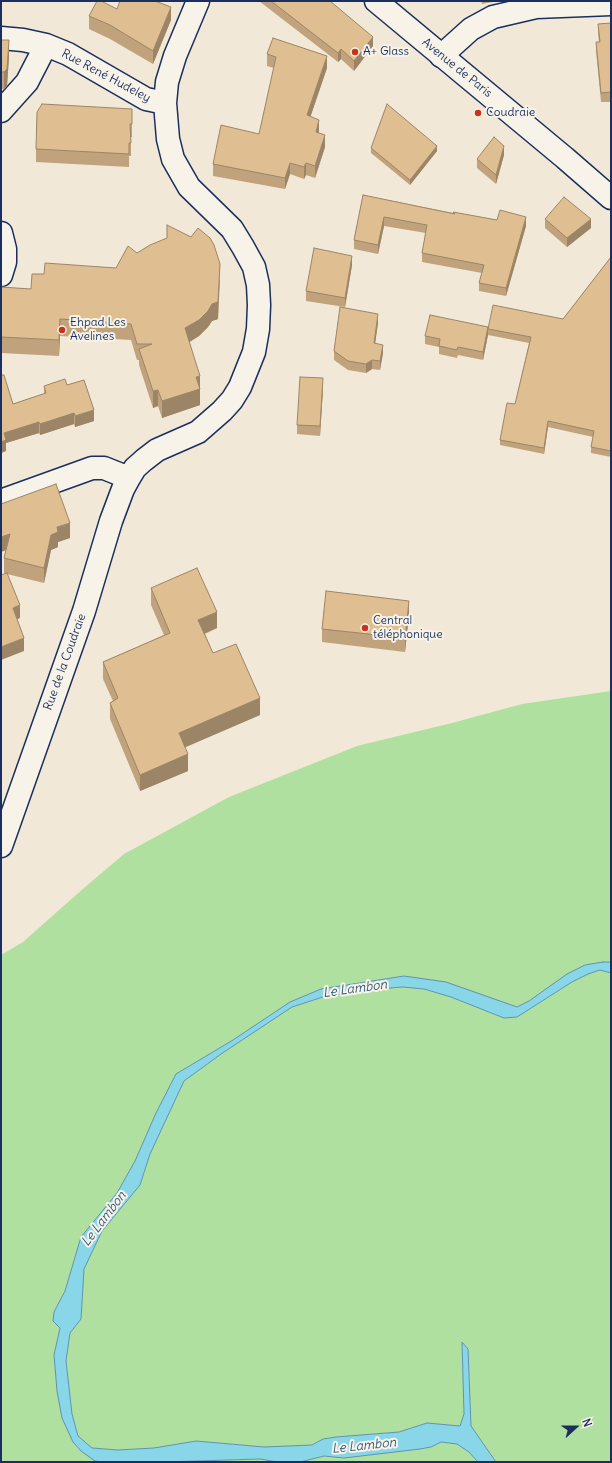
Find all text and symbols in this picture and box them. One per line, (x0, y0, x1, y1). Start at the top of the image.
street label: Avenue de Paris (419, 35, 495, 101)
place label: A+ Glass (363, 45, 409, 59)
street label: Rue René Hudeley (59, 46, 153, 106)
marker: A+ Glass (350, 47, 360, 57)
place label: Coudraie (486, 106, 535, 120)
marker: Coudraie (473, 108, 483, 118)
place label: Ehpad Les Avelines (70, 316, 126, 344)
marker: Ehpad Les Avelines (57, 325, 67, 335)
street label: Rue de la Coudraie (41, 612, 89, 712)
place label: Central téléphonique (373, 614, 443, 642)
marker: Central téléphonique (360, 623, 370, 633)
water label: Le Lambon (322, 977, 388, 1001)
water label: Le Lambon (78, 1189, 130, 1249)
north arrow (556, 1407, 596, 1447)
text: N (579, 1417, 595, 1429)
water label: Le Lambon (331, 1435, 397, 1457)

